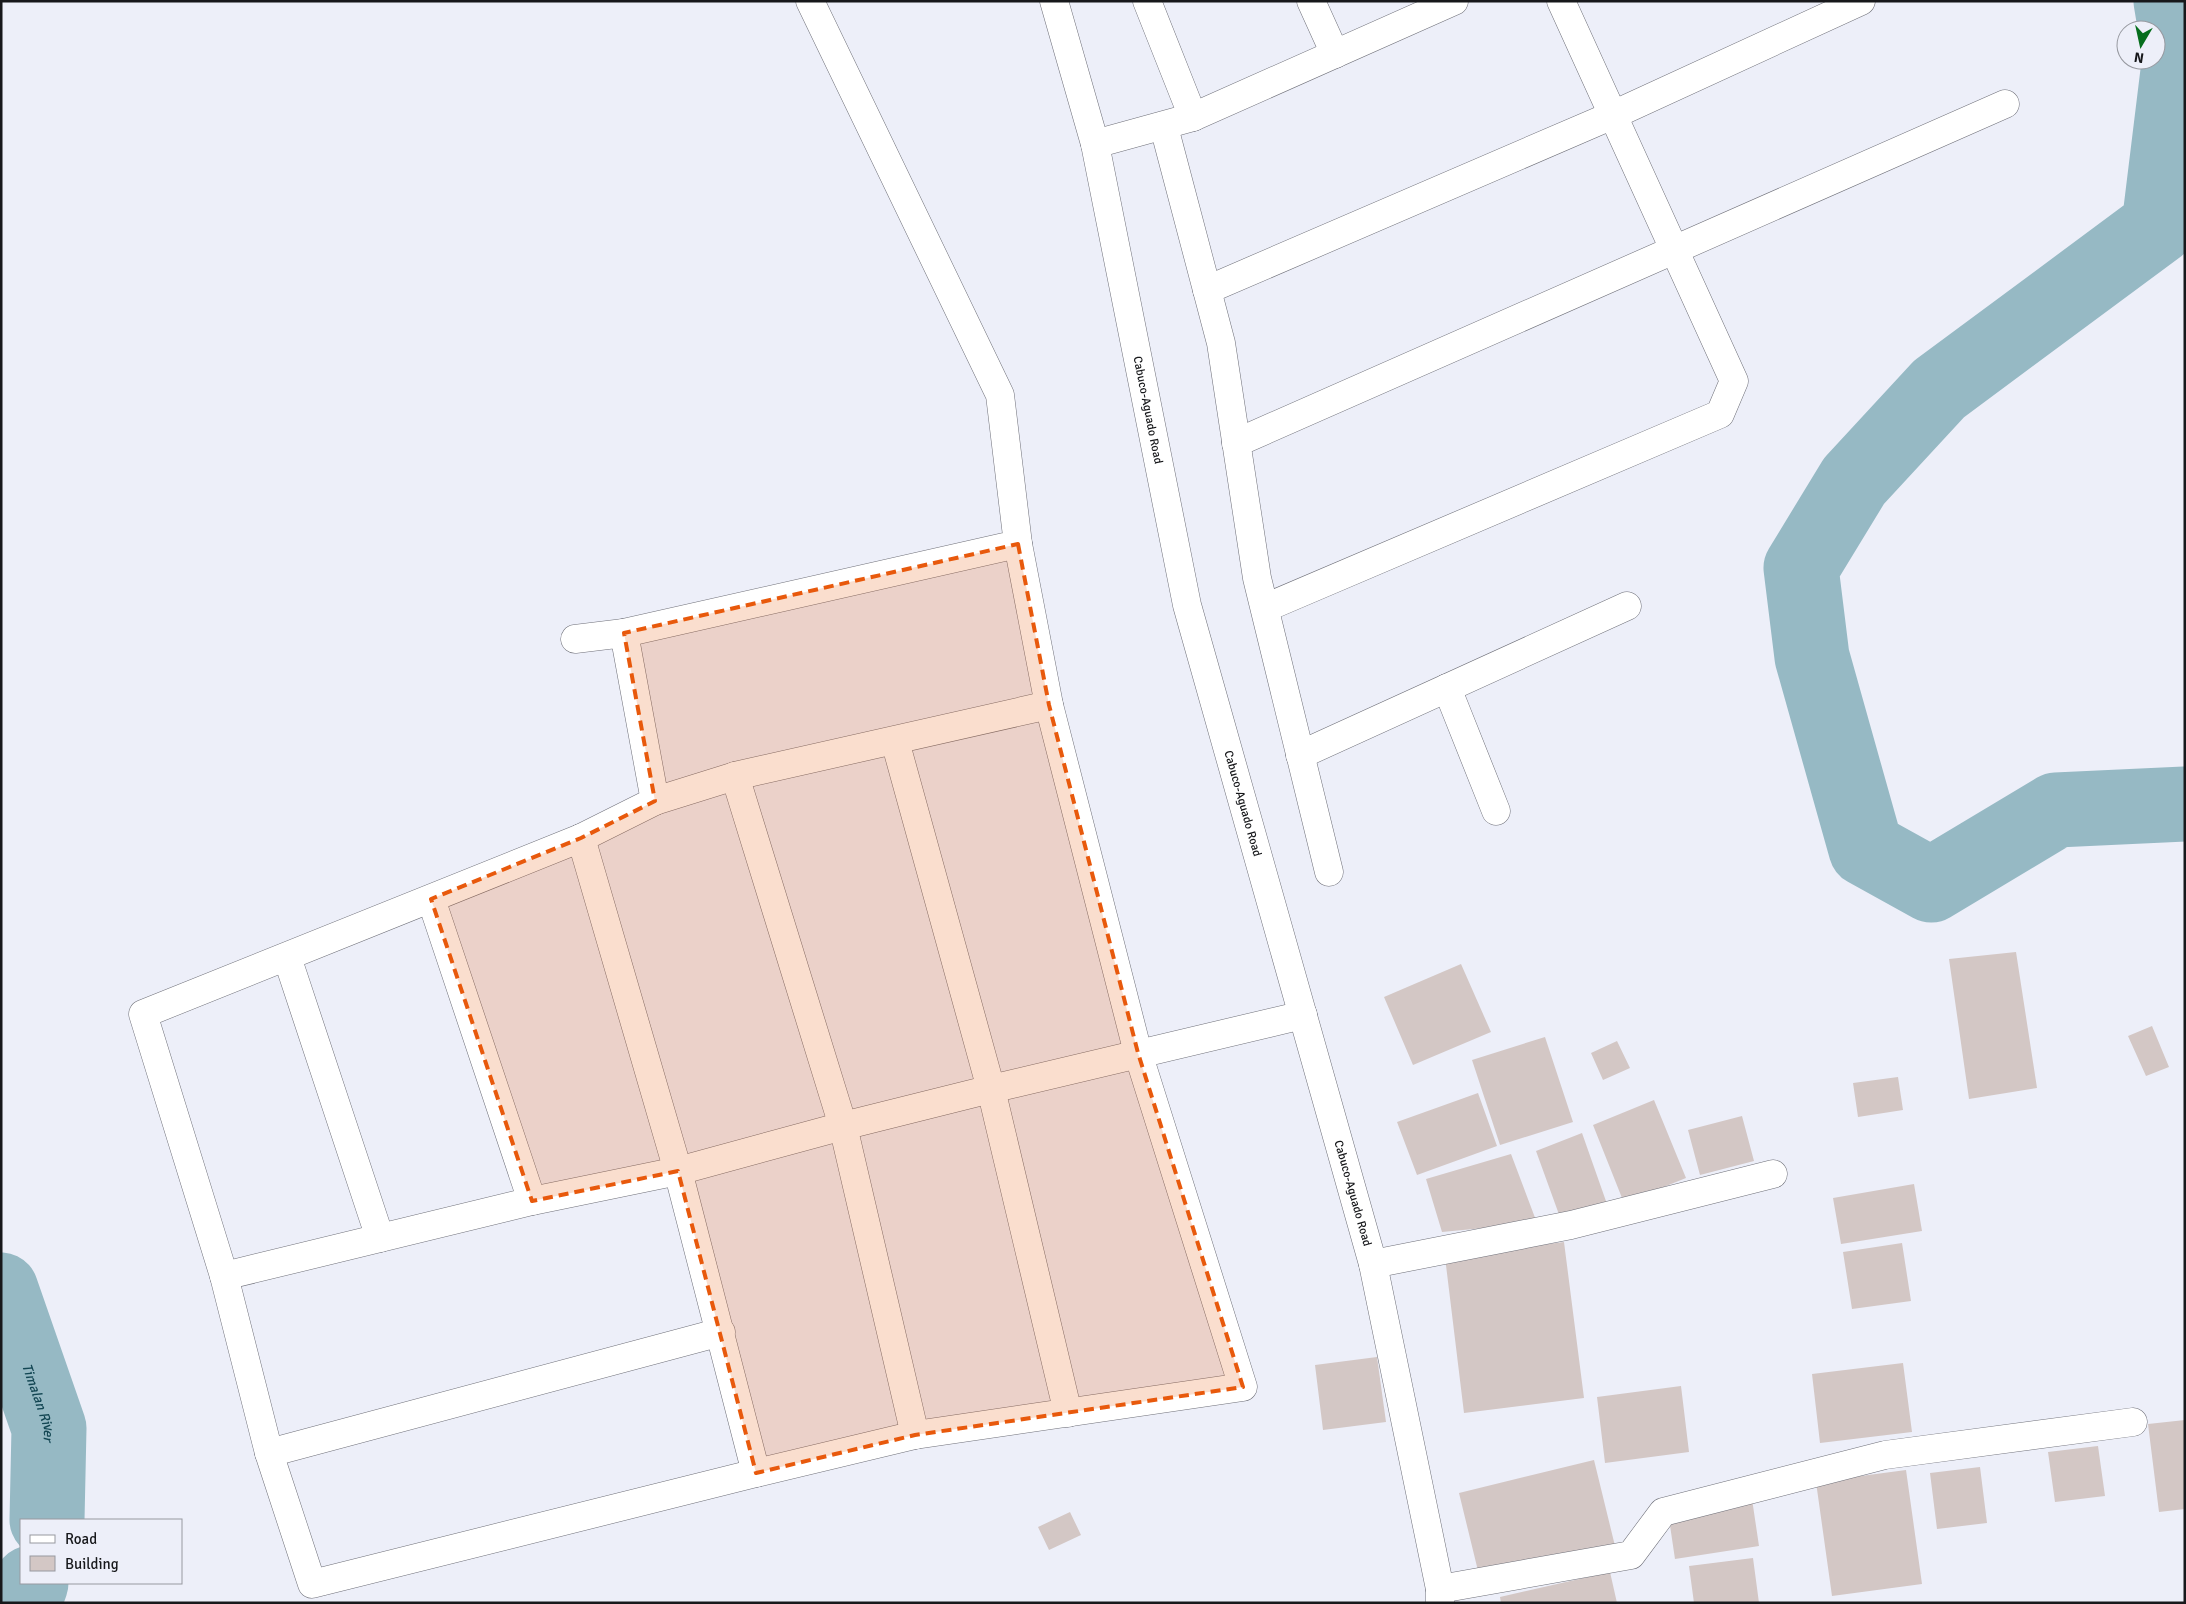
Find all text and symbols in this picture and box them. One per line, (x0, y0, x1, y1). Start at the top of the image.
north arrow (2116, 20, 2166, 70)
text: N (2133, 48, 2145, 67)
street label: Cabuco-Aguado Road (1130, 355, 1166, 465)
street label: Cabuco-Aguado Road (1221, 749, 1265, 858)
street label: Cabuco-Aguado Road (1331, 1138, 1375, 1248)
water label: Timalan River (19, 1361, 58, 1444)
legend (20, 1519, 182, 1584)
text: Road (65, 1530, 97, 1548)
text: Building (65, 1555, 119, 1573)

